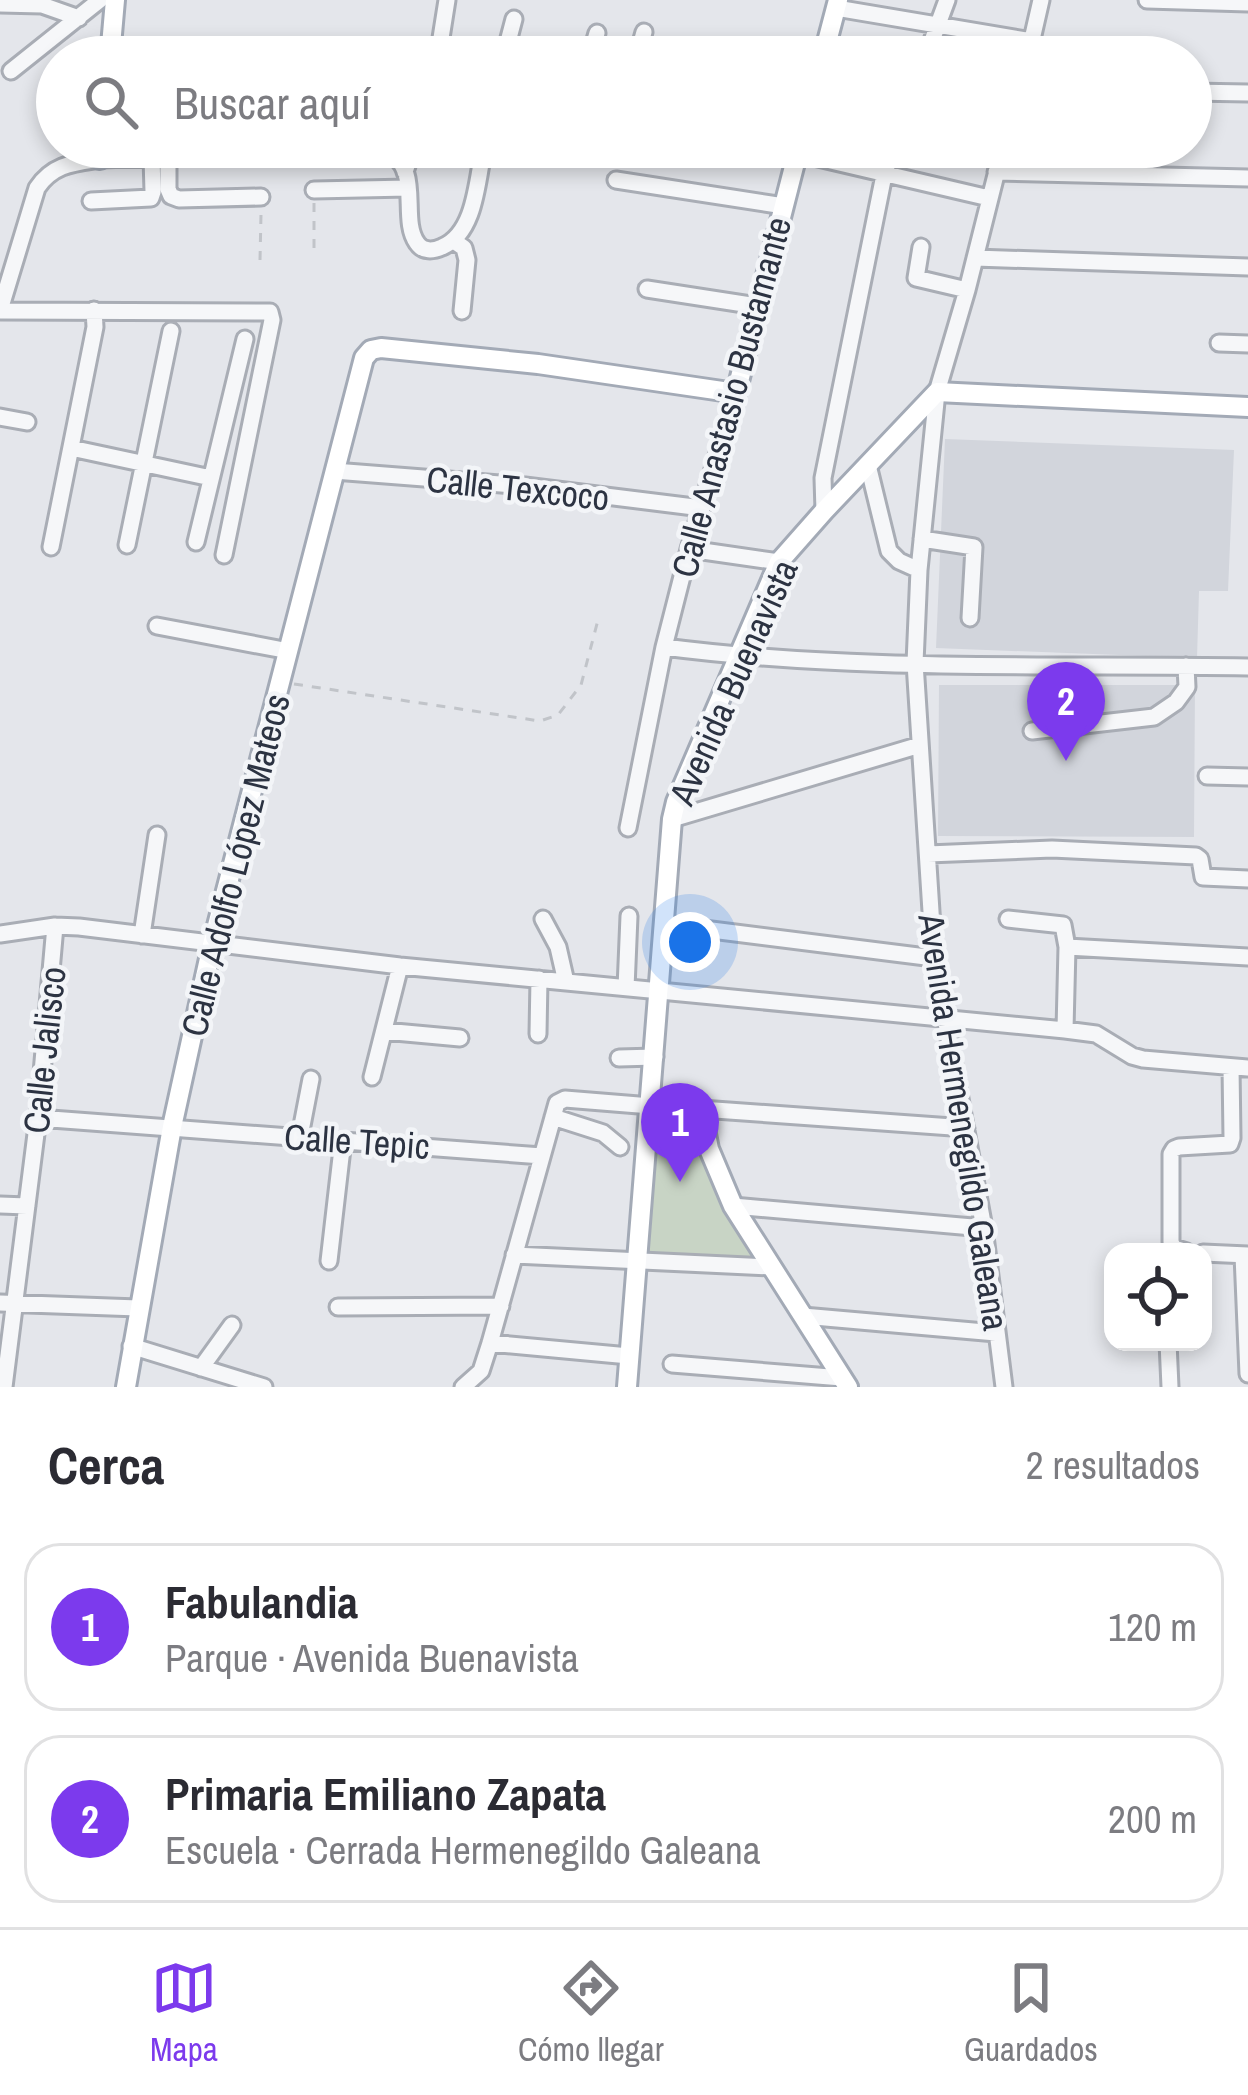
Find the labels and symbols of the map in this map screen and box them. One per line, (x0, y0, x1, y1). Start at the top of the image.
street label: Calle Anastasio Bustamante (660, 212, 802, 582)
street label: Calle Texcoco (424, 455, 612, 521)
street label: Avenida Buenavista (657, 552, 809, 813)
pin: 2 (1027, 662, 1105, 761)
street label: Calle Adolfo López Mateos (169, 689, 301, 1041)
street label: Avenida Hermenegildo Galeana (907, 909, 1021, 1334)
your location (660, 912, 720, 972)
street label: Calle Jalisco (11, 964, 77, 1136)
pin: 1 (641, 1083, 719, 1182)
street label: Calle Tepic (283, 1112, 431, 1170)

